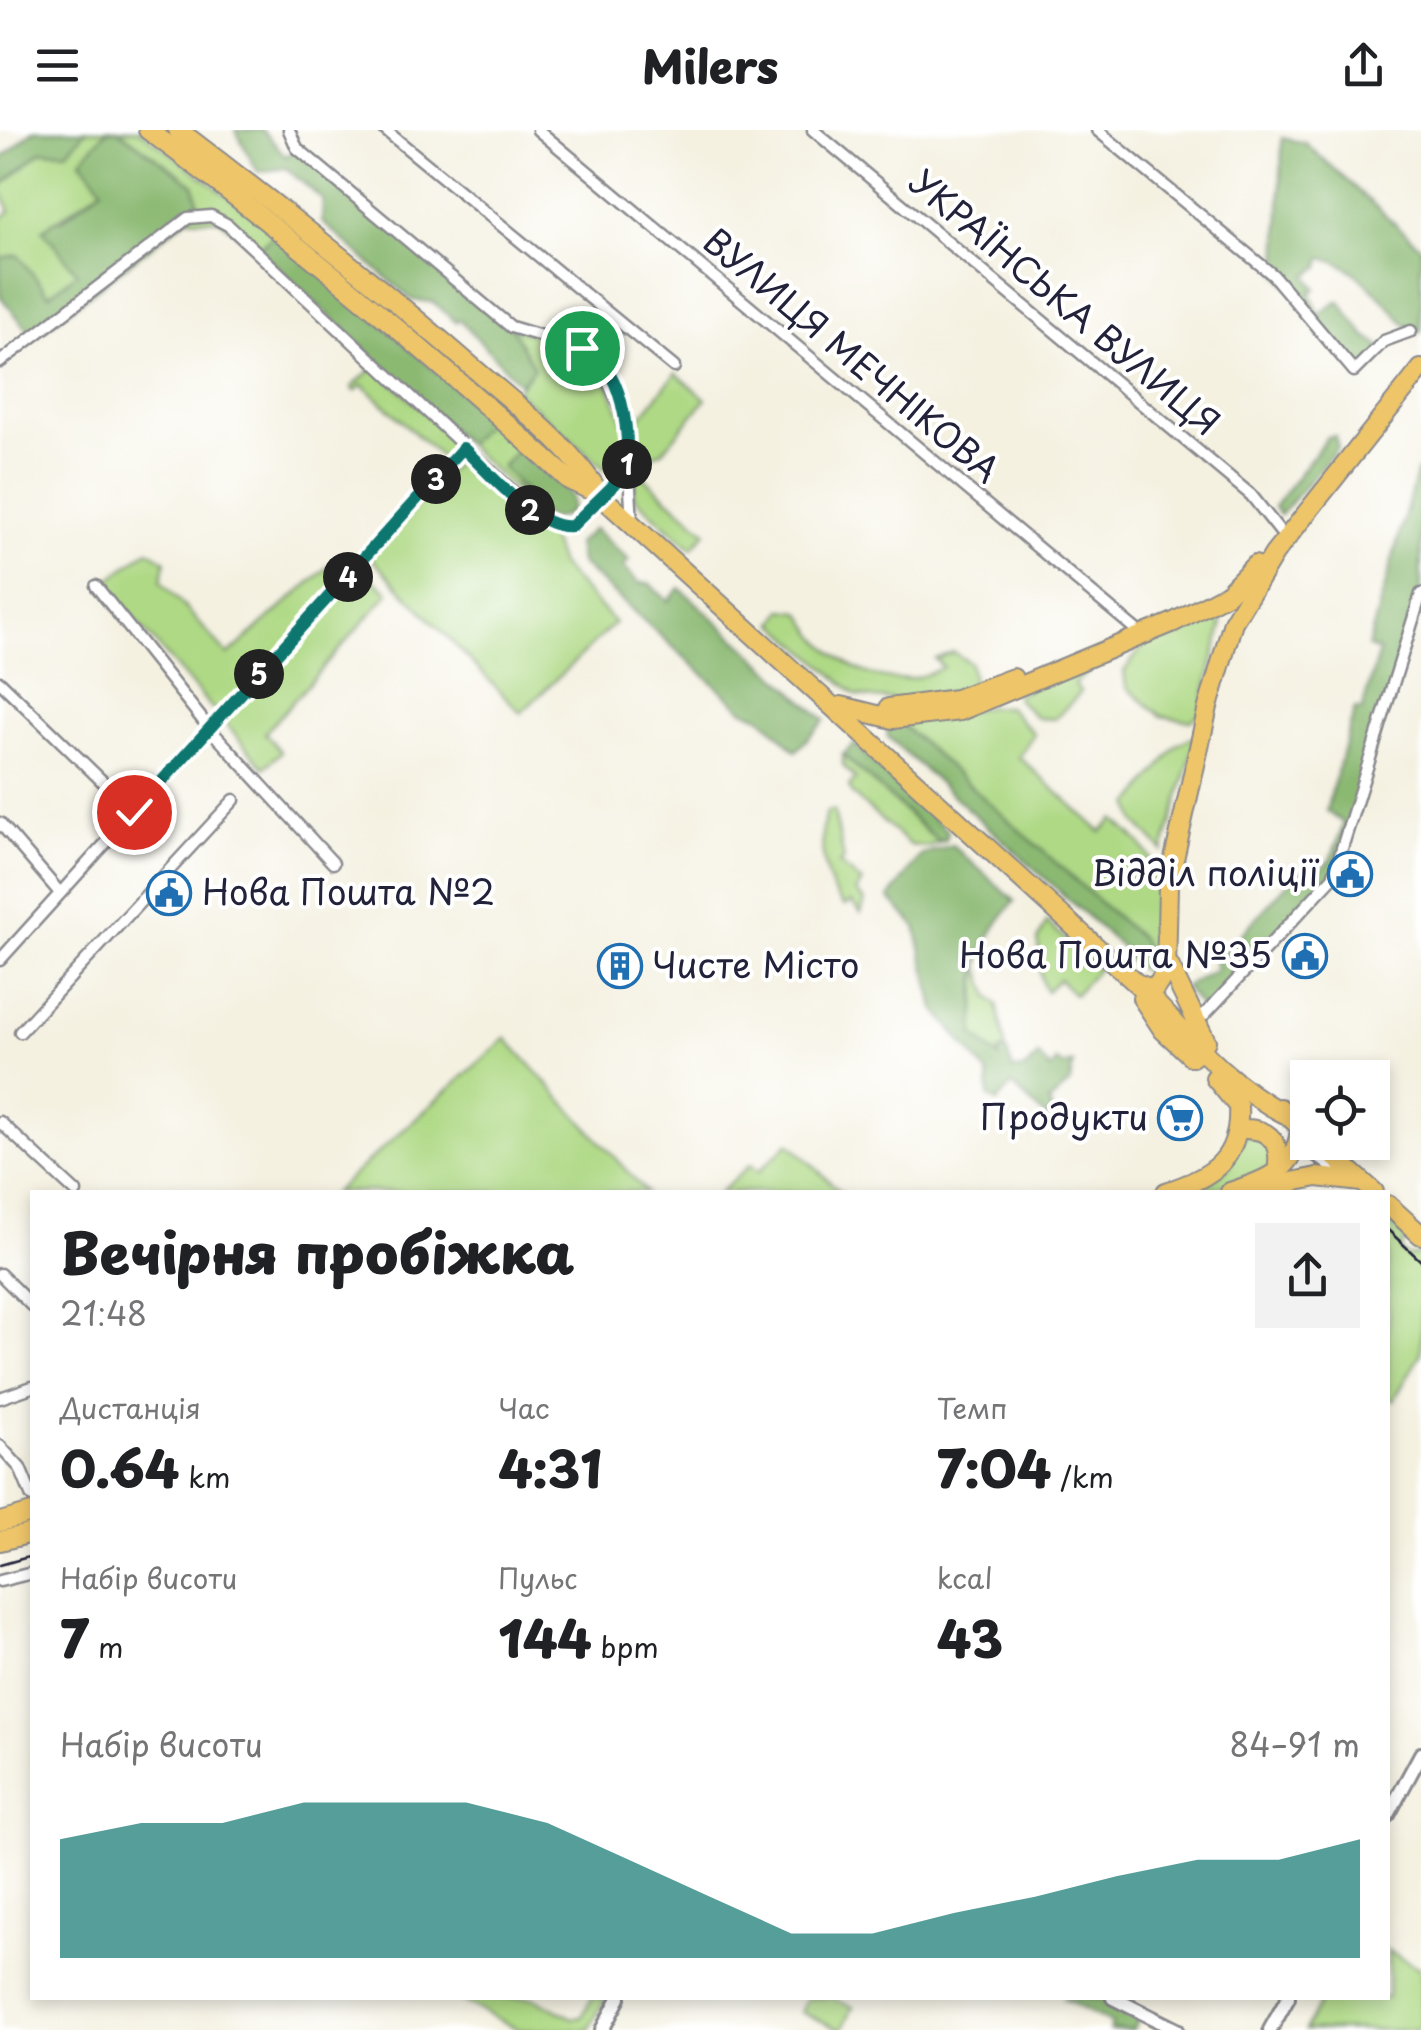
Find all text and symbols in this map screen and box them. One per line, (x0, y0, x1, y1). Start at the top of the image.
text: Milers (642, 31, 779, 99)
icon: menu (30, 38, 85, 93)
icon: share (1336, 38, 1391, 93)
street label: УКРАЇНСЬКА ВУЛИЦЯ (899, 155, 1232, 447)
street label: ВУЛИЦЯ МЕЧНІКОВА (693, 214, 1012, 494)
pin (540, 306, 625, 391)
icon: arrive (555, 321, 610, 376)
pin: 1 (602, 439, 652, 489)
text: 1 (620, 442, 634, 485)
pin: 3 (411, 454, 461, 504)
text: 3 (427, 457, 445, 500)
pin: 2 (505, 485, 555, 535)
text: 2 (520, 488, 540, 531)
pin: 4 (323, 552, 373, 602)
text: 4 (338, 555, 358, 598)
pin: 5 (234, 649, 284, 699)
text: 5 (250, 652, 268, 695)
pin (92, 770, 177, 855)
icon: check (107, 785, 162, 840)
place label: Відділ поліції (1092, 845, 1319, 898)
public building icon: Відділ поліції (1327, 851, 1373, 897)
place label: Нова Пошта №2 (202, 864, 495, 917)
public building icon: Нова Пошта №2 (146, 870, 192, 916)
place label: Нова Пошта №35 (959, 927, 1272, 980)
public building icon: Нова Пошта №35 (1282, 933, 1328, 979)
place label: Чисте Місто (652, 937, 859, 990)
building icon: Чисте Місто (597, 943, 643, 989)
map controls (1290, 1060, 1390, 1160)
button: locate (1290, 1060, 1390, 1160)
place label: Продукти (980, 1089, 1148, 1142)
supermarket icon: Продукти (1157, 1095, 1203, 1141)
text: Вечірня пробіжка (60, 1210, 575, 1293)
button: share (1255, 1223, 1360, 1328)
text: 21:48 (60, 1289, 147, 1337)
text: Дистанція (60, 1386, 201, 1429)
text: Час (498, 1386, 550, 1429)
text: Темп (937, 1386, 1007, 1429)
text: 0.64 (60, 1429, 179, 1505)
text: 4:31 (498, 1429, 602, 1505)
text: 7:04 (937, 1429, 1051, 1505)
text: km (179, 1455, 230, 1498)
text: /km (1051, 1455, 1114, 1498)
text: Набір висоти (60, 1556, 237, 1599)
text: Пульс (498, 1556, 578, 1599)
text: kcal (937, 1556, 993, 1599)
text: 7 (60, 1599, 89, 1675)
text: 144 (498, 1599, 592, 1675)
text: 43 (937, 1599, 1003, 1675)
text: m (89, 1625, 123, 1668)
text: bpm (592, 1625, 659, 1668)
text: Набір висоти (60, 1720, 263, 1768)
text: 84–91 m (1230, 1720, 1360, 1768)

